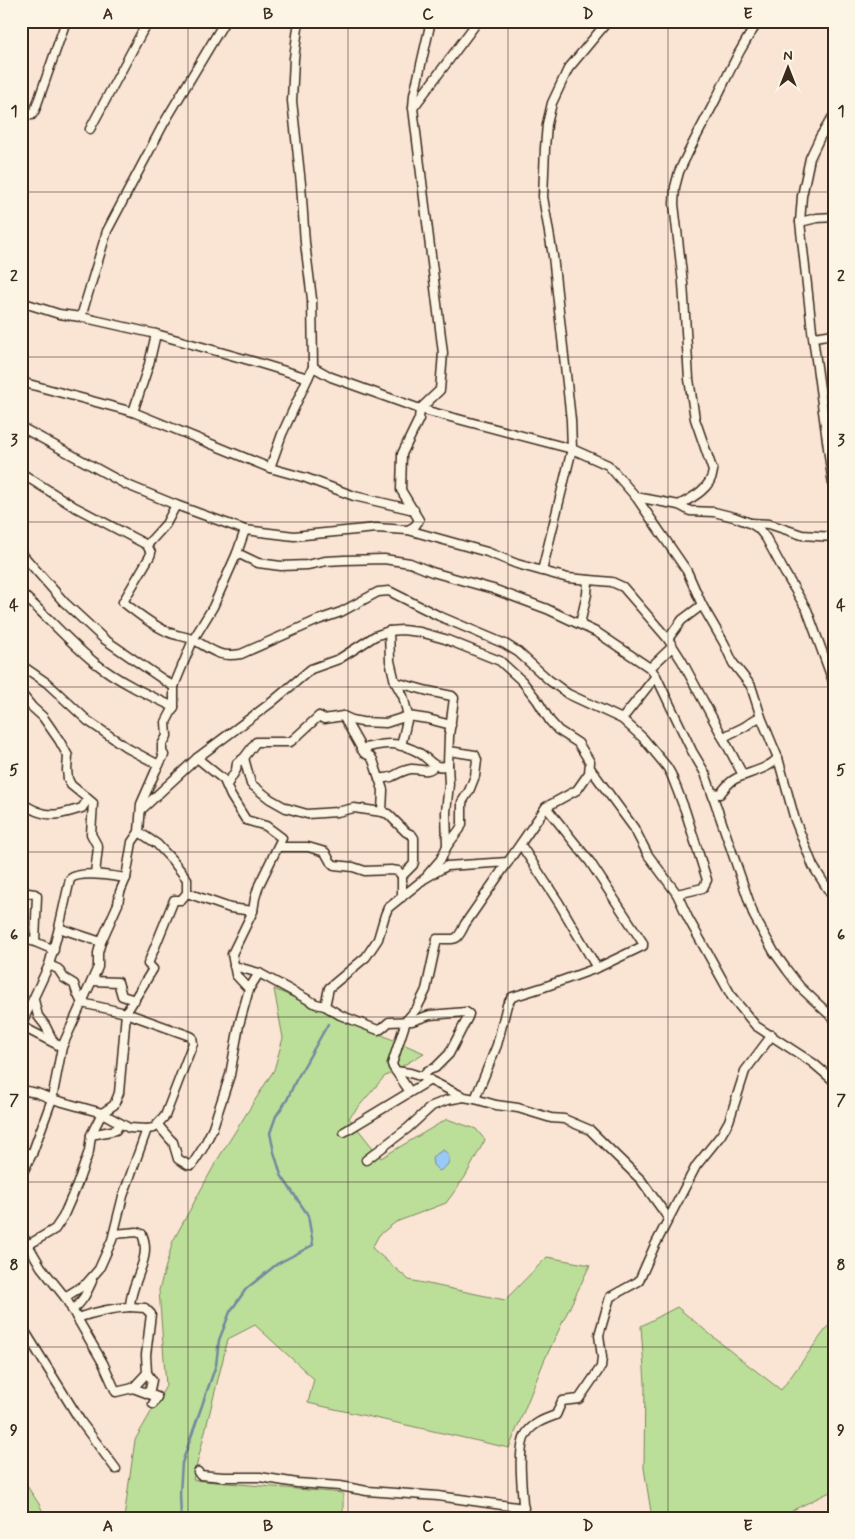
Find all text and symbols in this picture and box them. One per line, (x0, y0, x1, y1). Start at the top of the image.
text: A (103, 4, 113, 25)
text: B (263, 4, 273, 25)
text: C (422, 4, 434, 25)
text: D (582, 4, 594, 25)
text: E (743, 4, 753, 25)
north arrow (762, 42, 812, 92)
text: N (783, 47, 793, 65)
text: 1 (10, 101, 18, 122)
text: 1 (837, 101, 845, 122)
text: 2 (10, 266, 18, 287)
text: 2 (837, 266, 845, 287)
text: 3 (10, 430, 18, 451)
text: 3 (837, 430, 845, 451)
text: 4 (9, 595, 19, 616)
text: 4 (836, 595, 846, 616)
text: 5 (9, 760, 19, 781)
text: 5 (836, 760, 846, 781)
text: 6 (10, 925, 18, 946)
text: 6 (837, 925, 845, 946)
text: 7 (9, 1090, 19, 1111)
text: 7 (836, 1090, 846, 1111)
text: 8 (9, 1255, 19, 1276)
text: 8 (836, 1255, 846, 1276)
text: 9 (10, 1420, 18, 1441)
text: 9 (837, 1420, 845, 1441)
text: A (103, 1516, 113, 1537)
text: B (263, 1516, 273, 1537)
text: C (422, 1516, 434, 1537)
text: D (582, 1516, 594, 1537)
text: E (743, 1516, 753, 1537)

